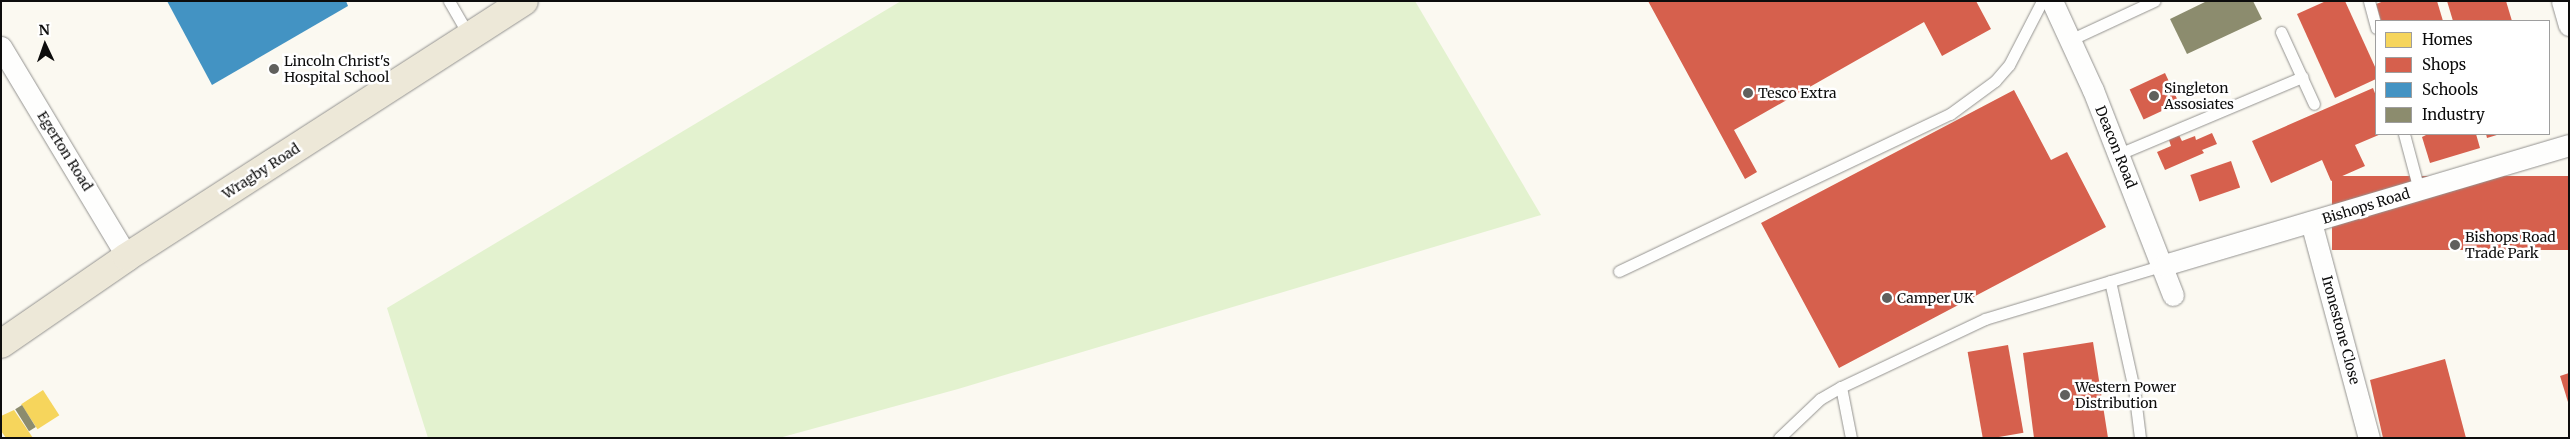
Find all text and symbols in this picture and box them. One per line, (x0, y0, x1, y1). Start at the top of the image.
north arrow (20, 20, 70, 70)
legend (2375, 20, 2550, 135)
text: N (38, 21, 50, 39)
text: Homes (2422, 30, 2473, 49)
place label: Lincoln Christ's Hospital School (284, 53, 390, 85)
text: Shops (2422, 55, 2466, 74)
marker: Lincoln Christ's Hospital School (268, 63, 280, 75)
place label: Singleton Assosiates (2164, 80, 2234, 112)
text: Schools (2422, 80, 2478, 99)
place label: Tesco Extra (1758, 85, 1837, 101)
marker: Tesco Extra (1742, 87, 1754, 99)
marker: Singleton Assosiates (2148, 90, 2160, 102)
street label: Deacon Road (2092, 103, 2140, 191)
text: Industry (2422, 105, 2485, 124)
street label: Egerton Road (34, 108, 96, 194)
street label: Wragby Road (219, 140, 303, 202)
street label: Bishops Road (2320, 185, 2412, 227)
place label: Bishops Road Trade Park (2465, 229, 2556, 262)
marker: Bishops Road Trade Park (2449, 239, 2461, 251)
street label: Ironestone Close (2318, 274, 2364, 386)
place label: Camper UK (1897, 290, 1974, 306)
marker: Camper UK (1881, 292, 1893, 304)
place label: Western Power Distribution (2075, 379, 2176, 412)
marker: Western Power Distribution (2059, 389, 2071, 401)

